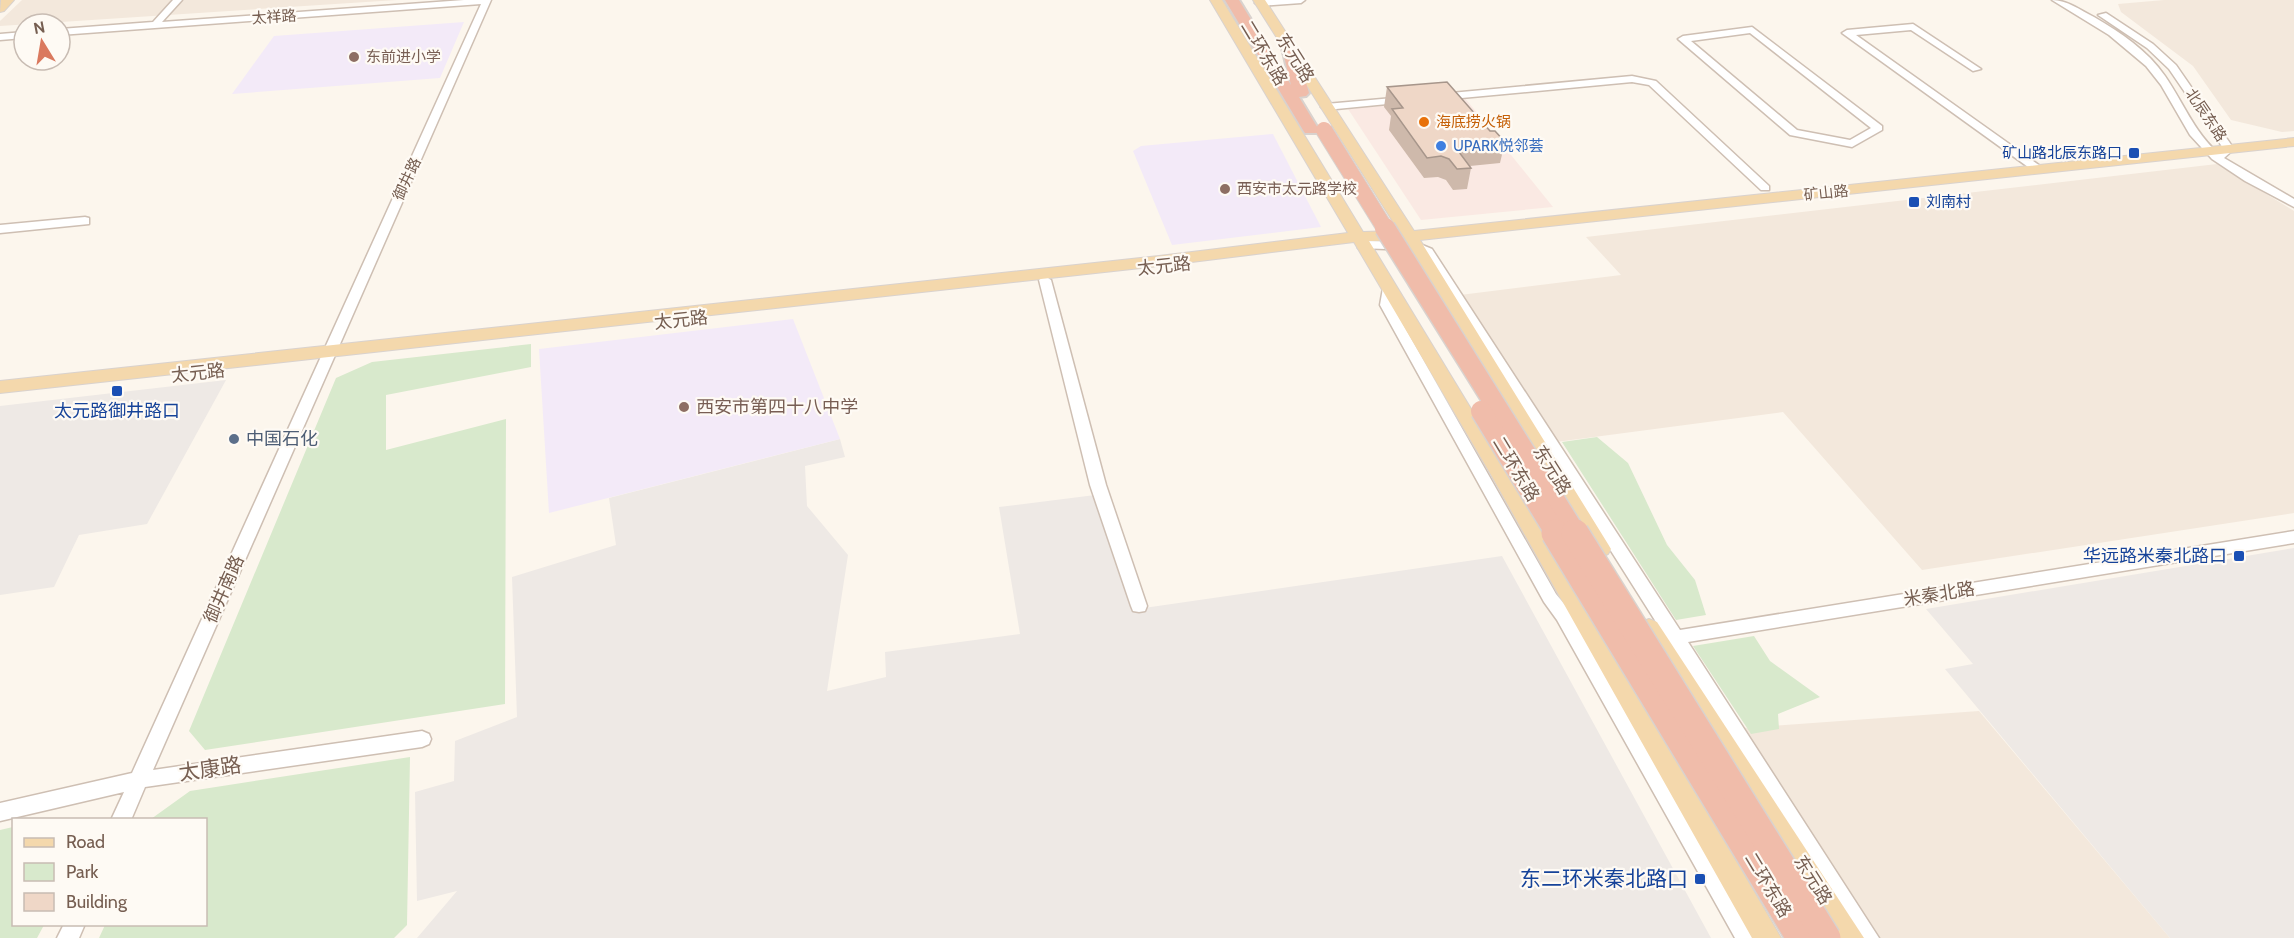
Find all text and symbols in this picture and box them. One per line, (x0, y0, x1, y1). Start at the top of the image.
street label: 太祥路 (251, 6, 297, 28)
north arrow (12, 12, 72, 72)
street label: 二环东路 (1236, 16, 1292, 90)
text: N (32, 17, 47, 38)
street label: 东元路 (1271, 29, 1319, 87)
place label: 东前进小学 (366, 48, 441, 66)
marker: 东前进小学 (347, 50, 361, 64)
street label: 北辰东路 (2182, 85, 2230, 145)
place label: 海底捞火锅 (1436, 113, 1511, 131)
marker: 海底捞火锅 (1417, 115, 1431, 129)
place label: UPARK悦邻荟 (1453, 137, 1544, 155)
marker: UPARK悦邻荟 (1434, 139, 1448, 153)
place label: 矿山路北辰东路口 (2002, 144, 2122, 162)
marker: 矿山路北辰东路口 (2127, 146, 2141, 160)
street label: 御井路 (389, 155, 425, 203)
place label: 西安市太元路学校 (1237, 180, 1357, 198)
marker: 西安市太元路学校 (1218, 182, 1232, 196)
street label: 矿山路 (1803, 182, 1849, 204)
place label: 刘南村 (1926, 193, 1971, 211)
marker: 刘南村 (1907, 195, 1921, 209)
street label: 太元路 (1136, 252, 1192, 280)
street label: 太元路 (653, 306, 709, 334)
street label: 太元路 (170, 359, 226, 387)
marker: 太元路御井路口 (110, 384, 124, 398)
place label: 西安市第四十八中学 (696, 396, 858, 418)
place label: 太元路御井路口 (54, 400, 180, 422)
marker: 西安市第四十八中学 (677, 400, 691, 414)
place label: 中国石化 (246, 428, 318, 450)
marker: 中国石化 (227, 432, 241, 446)
street label: 二环东路 (1488, 432, 1544, 506)
street label: 东元路 (1528, 441, 1576, 499)
place label: 华远路米秦北路口 (2083, 545, 2227, 567)
marker: 华远路米秦北路口 (2232, 549, 2246, 563)
street label: 御井南路 (199, 552, 249, 626)
street label: 米秦北路 (1902, 578, 1976, 610)
street label: 太康路 (177, 752, 243, 785)
legend (12, 818, 207, 926)
text: Road (66, 831, 105, 853)
street label: 二环东路 (1740, 848, 1796, 922)
street label: 东元路 (1789, 851, 1837, 909)
text: Park (66, 861, 99, 883)
place label: 东二环米秦北路口 (1520, 866, 1688, 891)
marker: 东二环米秦北路口 (1693, 872, 1707, 886)
text: Building (66, 891, 128, 913)

